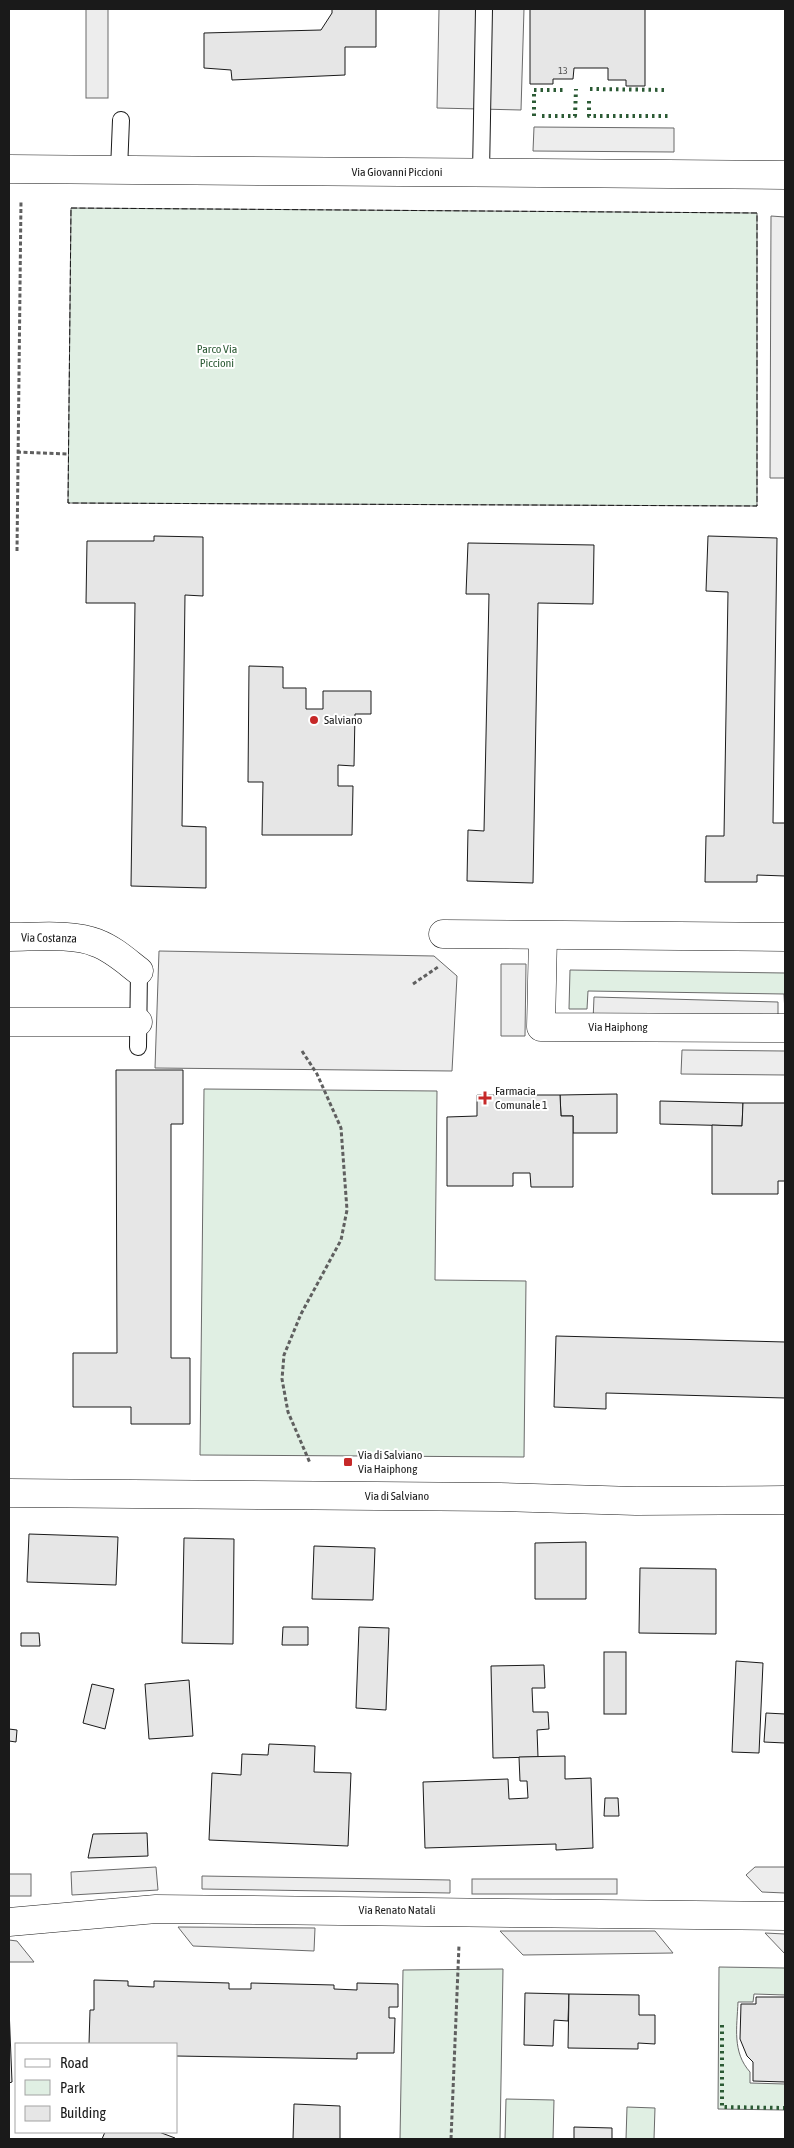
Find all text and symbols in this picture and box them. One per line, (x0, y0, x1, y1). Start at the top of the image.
house number: 13 (558, 65, 568, 76)
street label: Via Giovanni Piccioni (351, 165, 443, 179)
park label: Parco Via Piccioni (197, 342, 237, 370)
place label: Salviano (324, 713, 363, 727)
marker: Salviano (308, 714, 320, 726)
street label: Via Costanza (21, 931, 77, 945)
street label: Via Haiphong (588, 1020, 648, 1034)
place label: Farmacia Comunale 1 (495, 1084, 548, 1112)
marker: Farmacia Comunale 1 (479, 1092, 491, 1104)
place label: Via di Salviano Via Haiphong (358, 1448, 423, 1476)
marker: Via di Salviano Via Haiphong (342, 1456, 354, 1468)
street label: Via di Salviano (365, 1489, 430, 1503)
street label: Via Renato Natali (359, 1903, 435, 1917)
legend (15, 2043, 178, 2133)
text: Road (60, 2054, 89, 2071)
text: Park (60, 2079, 85, 2096)
text: Building (60, 2104, 106, 2121)

